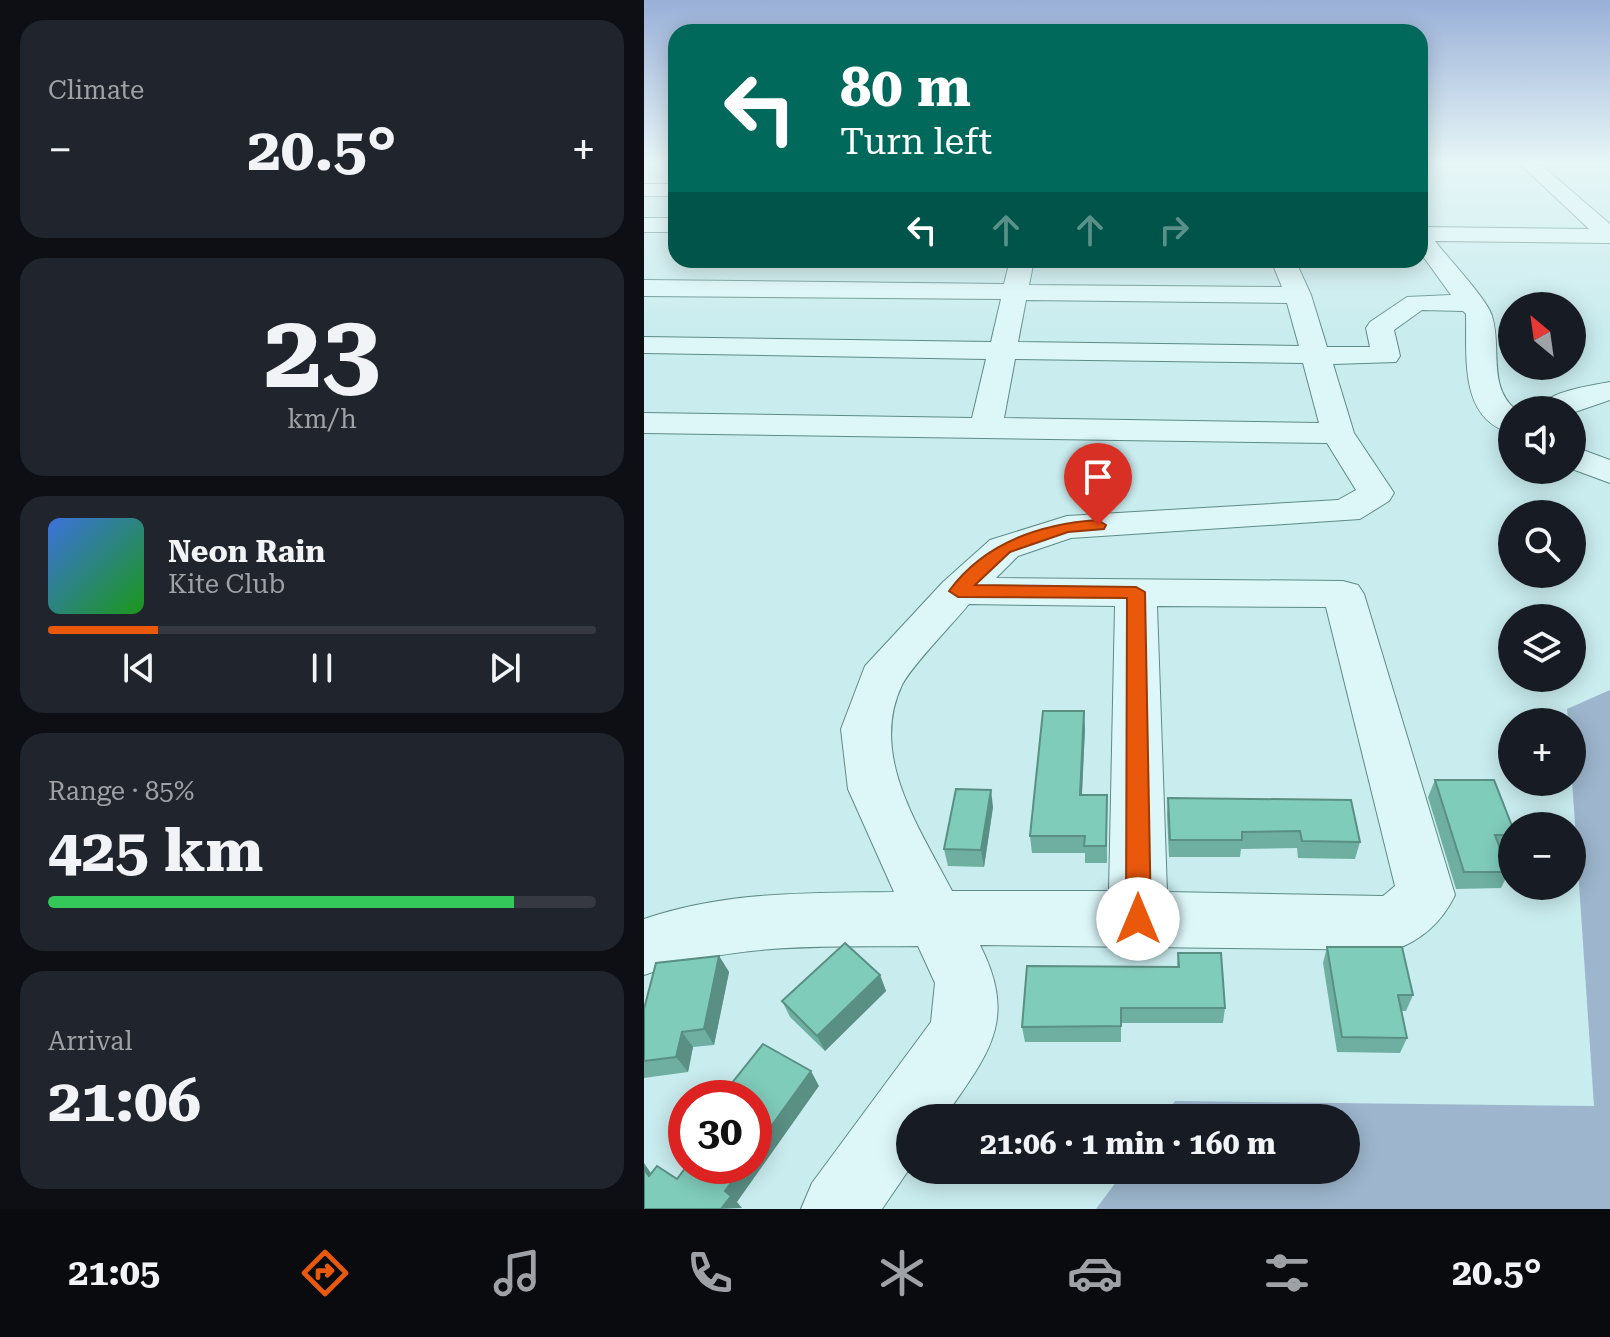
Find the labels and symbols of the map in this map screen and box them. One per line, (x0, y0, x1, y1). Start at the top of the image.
north arrow (1498, 292, 1586, 380)
pin (1064, 443, 1132, 525)
position arrow (1096, 877, 1180, 961)
speed limit sign: 30 (668, 1080, 772, 1184)

